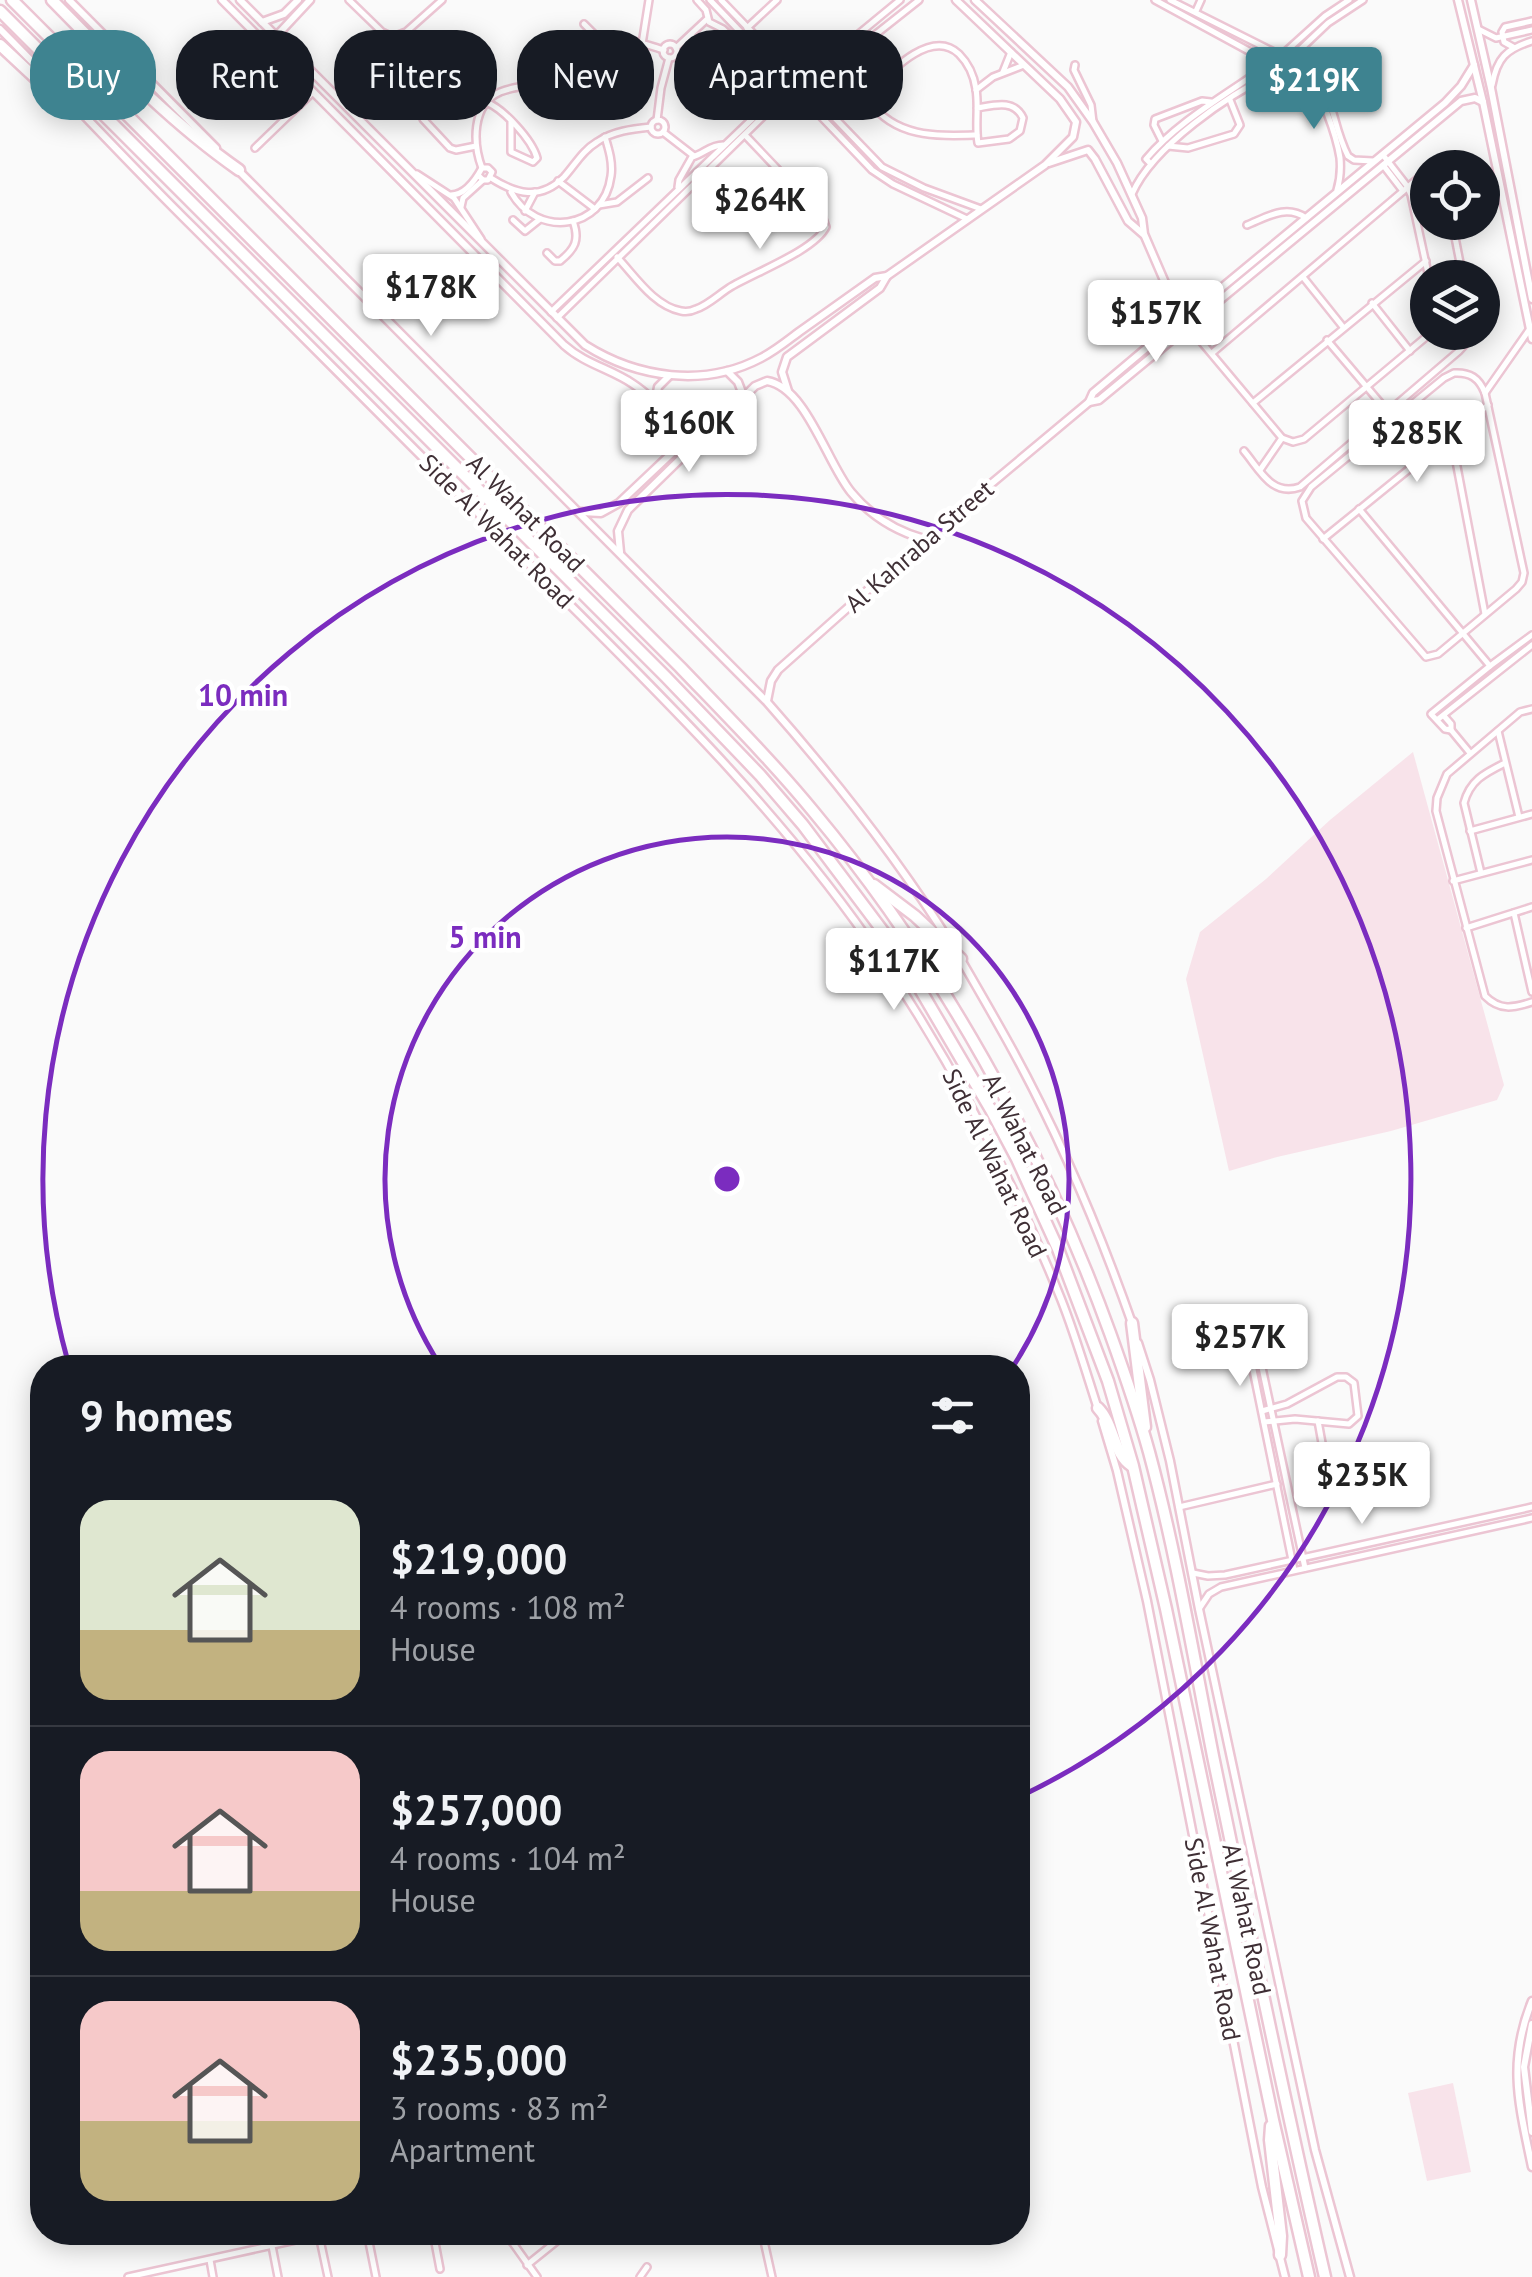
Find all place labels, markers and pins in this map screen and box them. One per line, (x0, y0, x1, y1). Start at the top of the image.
pin: $219K (1244, 47, 1384, 132)
pin: $264K (690, 167, 830, 252)
pin: $178K (361, 254, 501, 339)
pin: $157K (1086, 280, 1226, 365)
pin: $160K (619, 390, 759, 475)
pin: $285K (1347, 400, 1487, 485)
pin: $117K (824, 928, 964, 1013)
centre of rings (709, 1161, 745, 1197)
pin: $257K (1170, 1304, 1310, 1389)
pin: $235K (1292, 1442, 1432, 1527)

